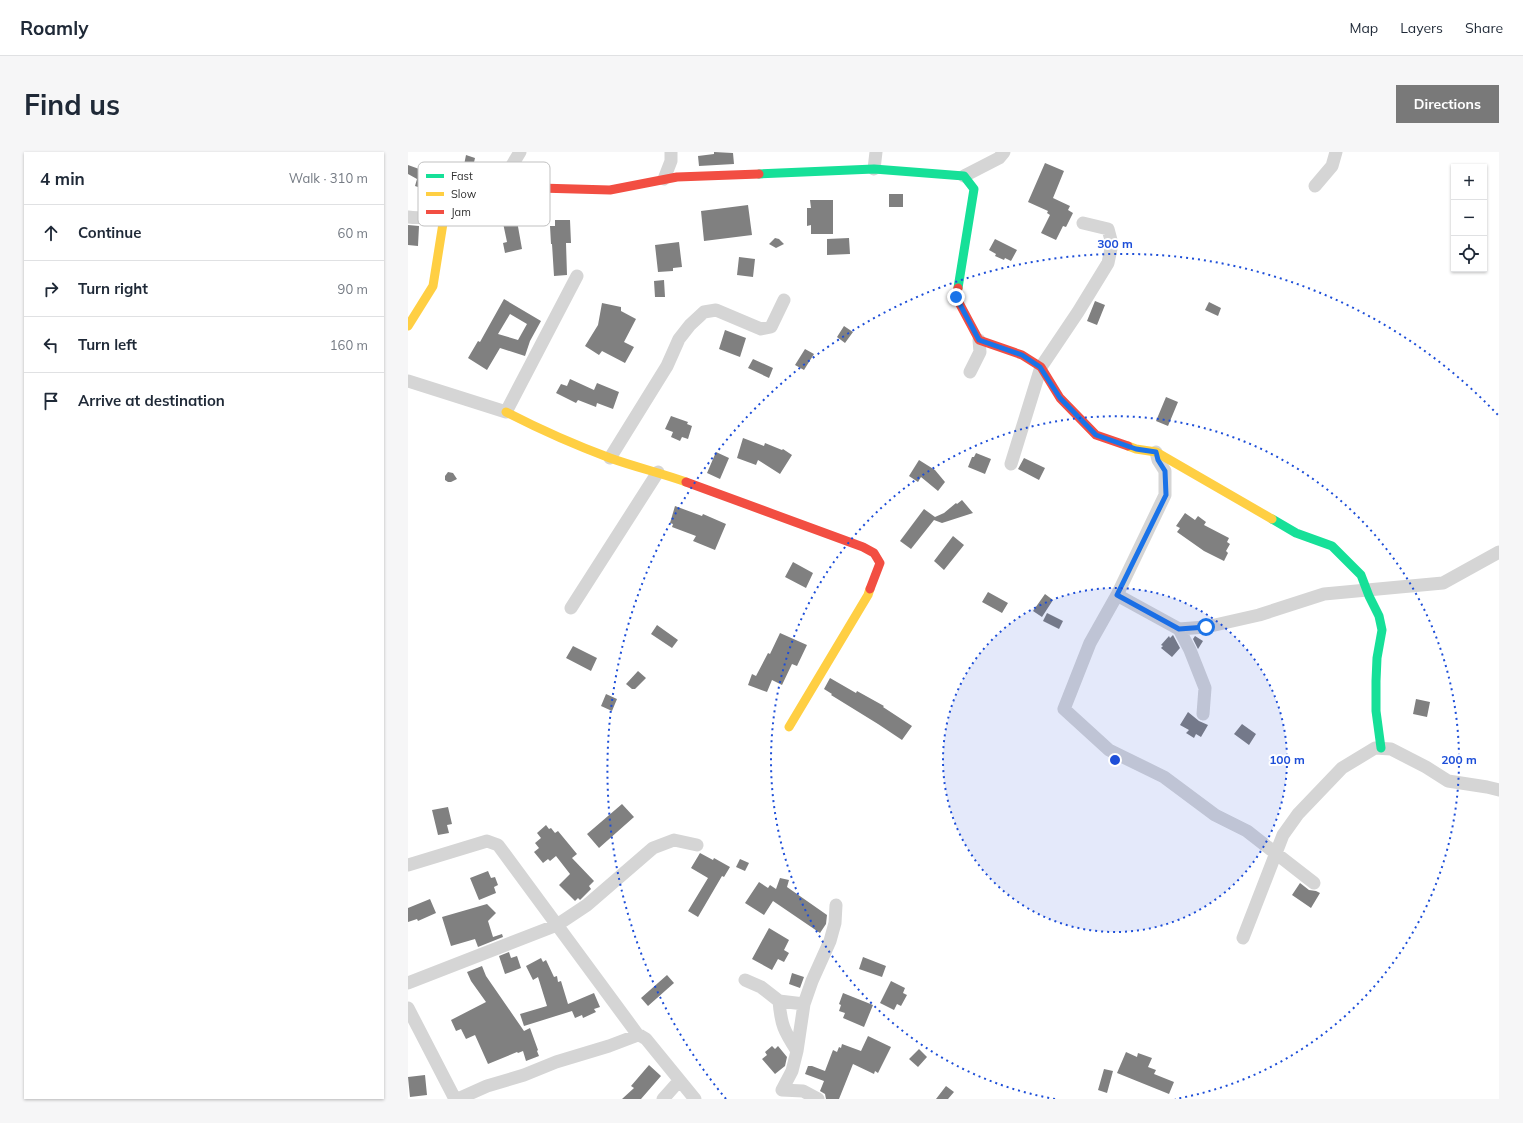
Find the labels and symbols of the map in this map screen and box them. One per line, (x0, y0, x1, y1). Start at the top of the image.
legend (418, 162, 550, 226)
text: Fast (451, 169, 473, 183)
text: Slow (451, 187, 477, 201)
text: Jam (451, 205, 471, 219)
text: 300 m (1097, 236, 1133, 251)
route end (947, 288, 965, 306)
route start (1197, 618, 1215, 636)
text: 100 m (1269, 752, 1305, 767)
text: 200 m (1441, 752, 1477, 767)
centre of rings (1108, 753, 1122, 767)

